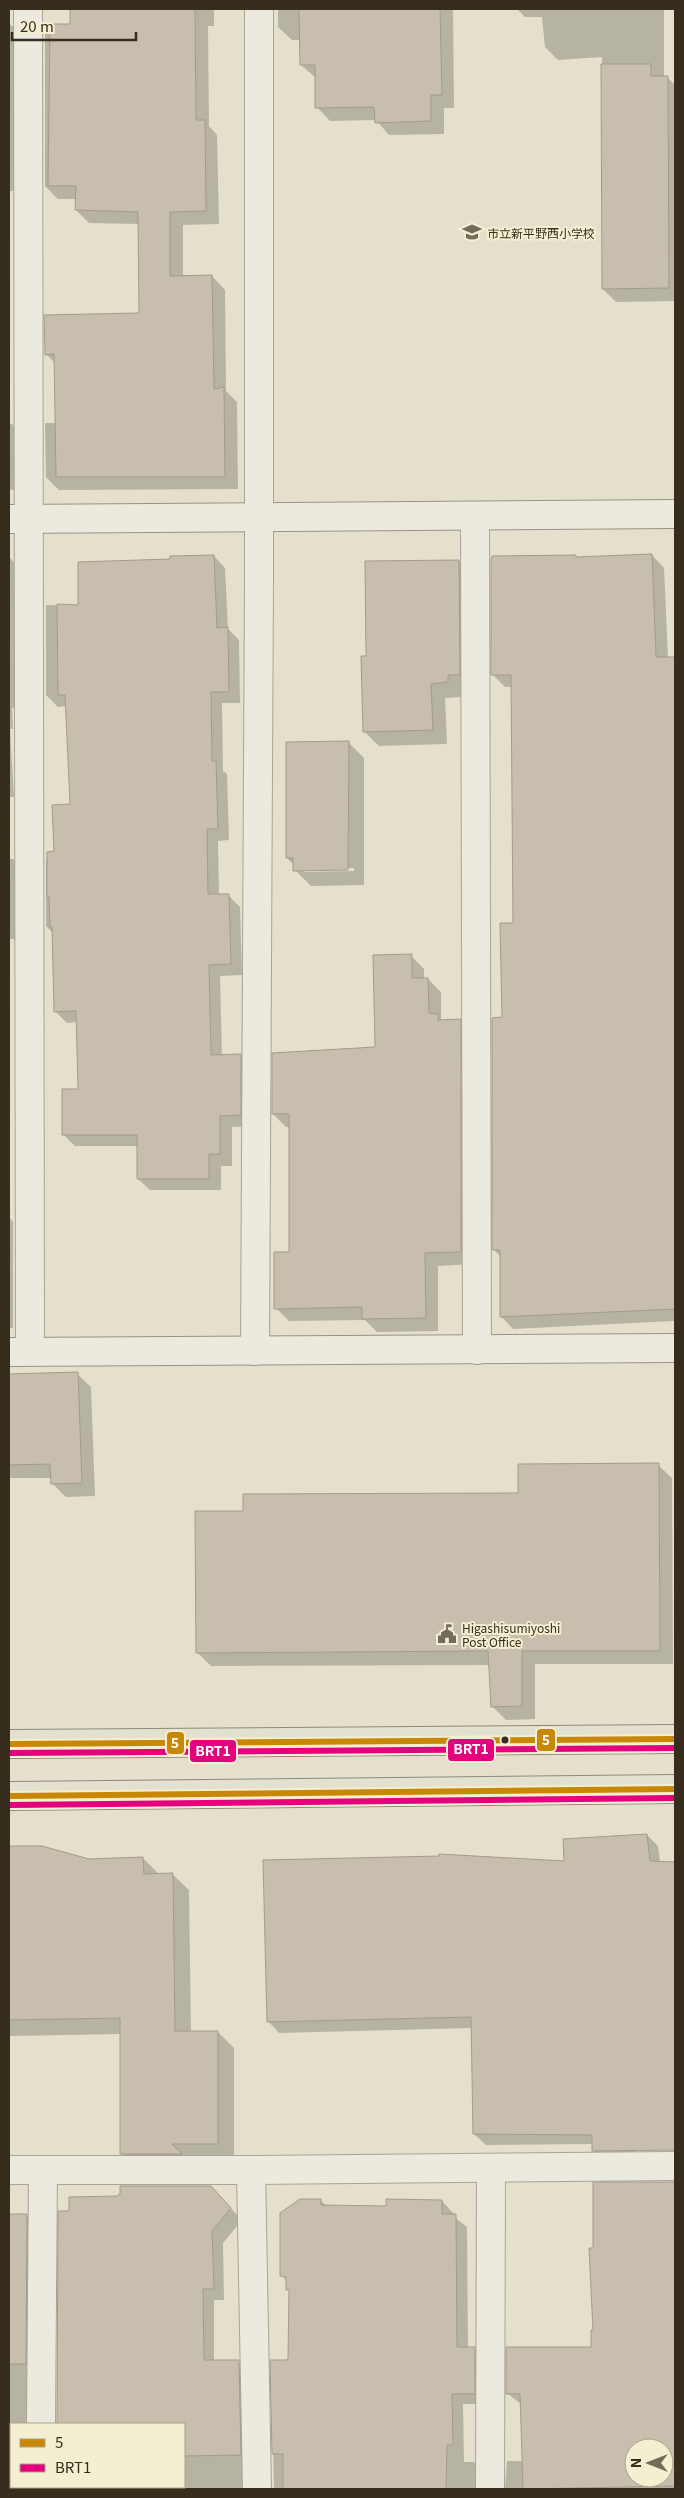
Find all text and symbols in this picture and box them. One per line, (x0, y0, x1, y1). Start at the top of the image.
scale bar (12, 10, 136, 42)
text: 20 m (20, 15, 54, 36)
school or university icon: 市立新平野西小学校 (461, 221, 483, 243)
place label: 市立新平野西小学校 (487, 224, 595, 241)
place label: Higashisumiyoshi Post Office (462, 1619, 560, 1650)
public building icon: Higashisumiyoshi Post Office (436, 1623, 458, 1645)
line badge: 5 (536, 1728, 556, 1752)
text: 5 (542, 1729, 550, 1749)
line badge: 5 (166, 1731, 185, 1755)
text: 5 (171, 1732, 179, 1752)
unlabelled marker (500, 1735, 510, 1745)
line badge: BRT1 (447, 1738, 495, 1762)
text: BRT1 (453, 1738, 489, 1758)
line badge: BRT1 (189, 1739, 237, 1763)
text: BRT1 (195, 1740, 231, 1760)
legend (10, 2423, 185, 2488)
text: 5 (55, 2431, 63, 2452)
north arrow (624, 2438, 674, 2488)
text: BRT1 (55, 2456, 91, 2477)
text: N (625, 2458, 645, 2468)

